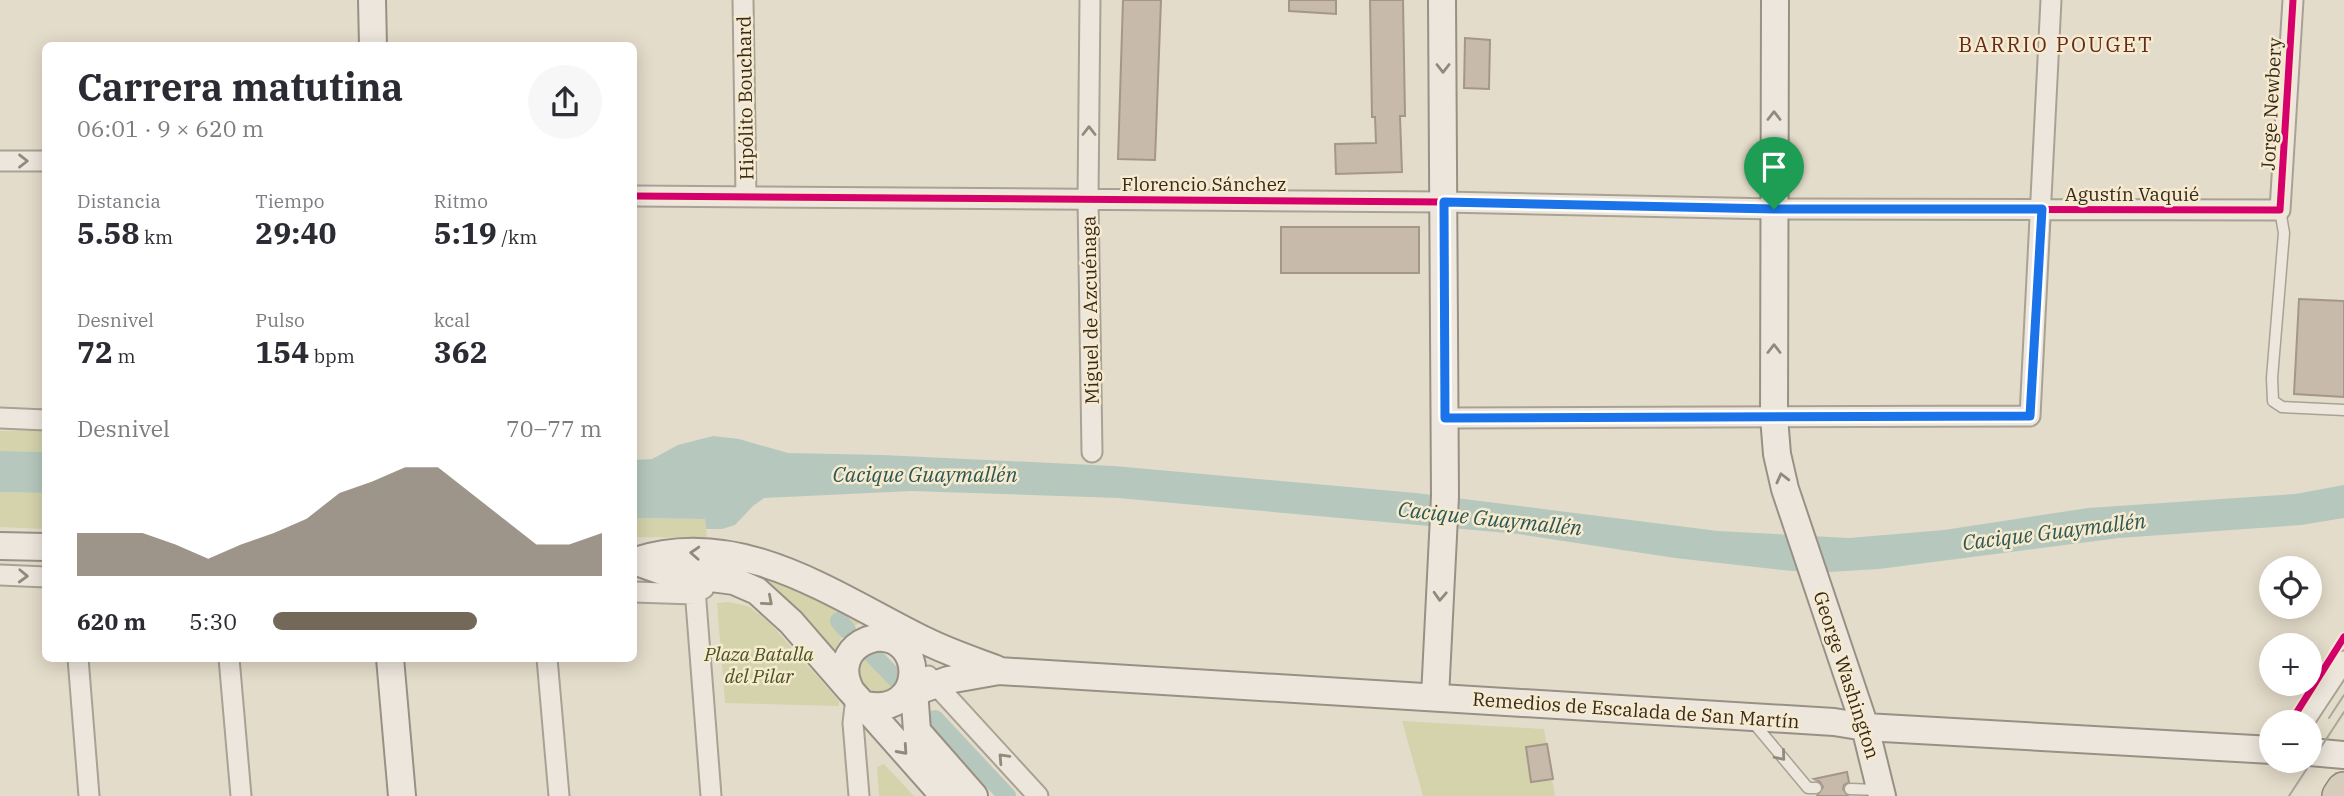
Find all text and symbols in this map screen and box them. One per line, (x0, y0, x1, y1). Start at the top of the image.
street label: Hipólito Bouchard (732, 16, 758, 180)
district label: BARRIO POUGET (1958, 30, 2154, 58)
street label: Jorge Newbery (2256, 36, 2287, 171)
text: Carrera matutina (77, 62, 403, 111)
one-way arrow (1435, 63, 1451, 74)
button: share (528, 65, 602, 139)
one-way arrow (1766, 110, 1782, 121)
text: 06:01 · 9 × 620 m (77, 113, 264, 143)
one-way arrow (1081, 125, 1097, 136)
pin (1744, 137, 1804, 209)
icon: arrive (1755, 148, 1793, 186)
one-way arrow (18, 153, 29, 169)
street label: Florencio Sánchez (1121, 172, 1287, 196)
street label: Agustín Vaquié (2065, 182, 2199, 206)
text: Distancia (77, 189, 161, 213)
text: Tiempo (255, 189, 325, 213)
text: Ritmo (434, 189, 488, 213)
text: 5.58 (77, 213, 139, 252)
text: 29:40 (255, 213, 336, 252)
text: 5:19 (434, 213, 497, 252)
street label: Miguel de Azcuénaga (1076, 215, 1104, 405)
text: km (139, 225, 173, 249)
text: /km (497, 225, 537, 249)
text: Desnivel (77, 308, 154, 332)
text: Pulso (255, 308, 305, 332)
text: kcal (434, 308, 470, 332)
text: 72 (77, 332, 113, 371)
text: 154 (255, 332, 309, 371)
text: 362 (434, 332, 488, 371)
one-way arrow (1766, 343, 1782, 354)
text: m (113, 344, 136, 368)
text: bpm (309, 344, 355, 368)
text: Desnivel (77, 413, 170, 443)
text: 70–77 m (506, 413, 602, 443)
water label: Cacique Guaymallén (833, 460, 1017, 488)
one-way arrow (1776, 472, 1790, 484)
water label: Cacique Guaymallén (1397, 494, 1584, 542)
water label: Cacique Guaymallén (1960, 506, 2147, 556)
one-way arrow (689, 545, 700, 560)
map controls (2259, 556, 2322, 773)
button: locate (2259, 556, 2322, 619)
one-way arrow (18, 568, 29, 584)
street label: George Washington (1809, 588, 1885, 762)
one-way arrow (1433, 591, 1448, 602)
one-way arrow (760, 593, 773, 605)
text: 620 m (77, 606, 146, 636)
text: 5:30 (189, 606, 237, 636)
button: + (2259, 633, 2322, 696)
park label: Plaza Batalla del Pilar (703, 642, 814, 688)
street label: Remedios de Escalada de San Martín (1472, 687, 1800, 733)
button: − (2259, 710, 2322, 773)
one-way arrow (894, 742, 907, 755)
one-way arrow (1773, 747, 1785, 760)
one-way arrow (998, 753, 1011, 766)

